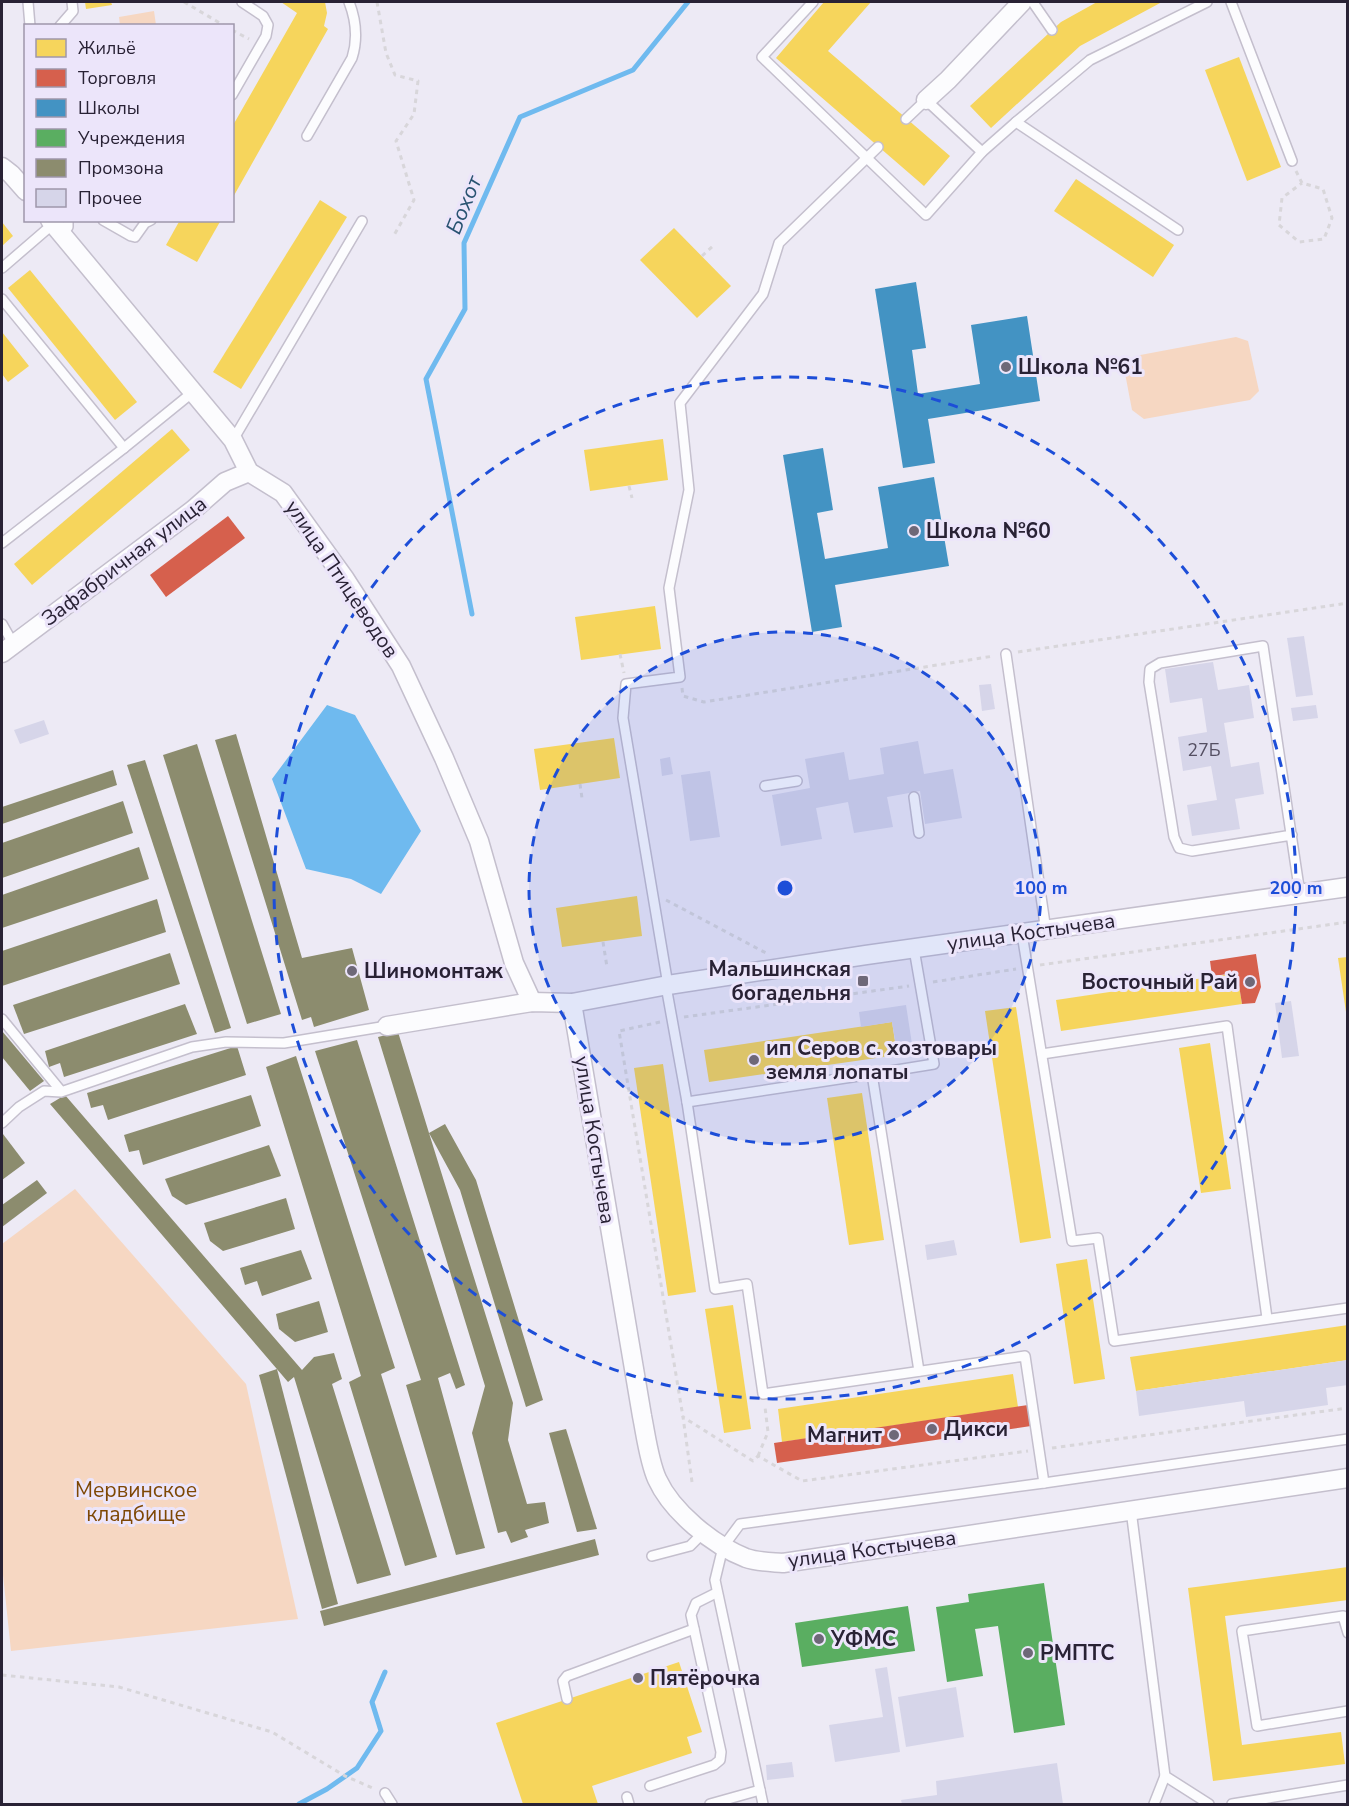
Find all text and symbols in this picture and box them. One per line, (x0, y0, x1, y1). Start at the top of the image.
legend (24, 24, 234, 222)
text: Жильё (78, 36, 136, 60)
text: Торговля (78, 66, 156, 90)
text: Школы (78, 96, 140, 120)
text: Учреждения (77, 126, 185, 150)
text: Промзона (78, 156, 164, 180)
water label: Бохот (439, 170, 490, 239)
text: Прочее (78, 186, 142, 210)
place label: Школа №61 (1018, 353, 1143, 381)
marker: Школа №61 (999, 360, 1013, 374)
street label: Зафабричная улица (36, 490, 212, 632)
street label: улица Птицеводов (279, 495, 405, 663)
place label: Школа №60 (926, 517, 1051, 545)
marker: Школа №60 (907, 524, 921, 538)
house number: 27Б (1187, 738, 1221, 762)
text: 100 m (1014, 876, 1068, 900)
text: 200 m (1269, 876, 1323, 900)
centre of rings (775, 878, 795, 898)
street label: улица Костычева (945, 906, 1117, 958)
place label: Мальшинская богадельня (708, 955, 851, 1007)
place label: Шиномонтаж (364, 957, 504, 985)
marker: Шиномонтаж (345, 964, 359, 978)
place label: Восточный Рай (1081, 968, 1238, 996)
marker: Мальшинская богадельня (856, 974, 870, 988)
marker: Восточный Рай (1243, 975, 1257, 989)
place label: ип Серов с. хозтовары земля лопаты (766, 1034, 997, 1086)
marker: ип Серов с. хозтовары земля лопаты (747, 1053, 761, 1067)
street label: улица Костычева (568, 1054, 622, 1226)
place label: Дикси (944, 1415, 1008, 1443)
place label: Магнит (807, 1421, 882, 1449)
marker: Дикси (925, 1422, 939, 1436)
marker: Магнит (887, 1428, 901, 1442)
park label: Мервинское кладбище (75, 1476, 197, 1528)
street label: улица Костычева (786, 1523, 958, 1575)
place label: УФМС (830, 1625, 896, 1653)
marker: УФМС (812, 1632, 826, 1646)
place label: РМПТС (1040, 1639, 1115, 1667)
marker: РМПТС (1021, 1646, 1035, 1660)
place label: Пятёрочка (650, 1664, 760, 1692)
marker: Пятёрочка (631, 1671, 645, 1685)

